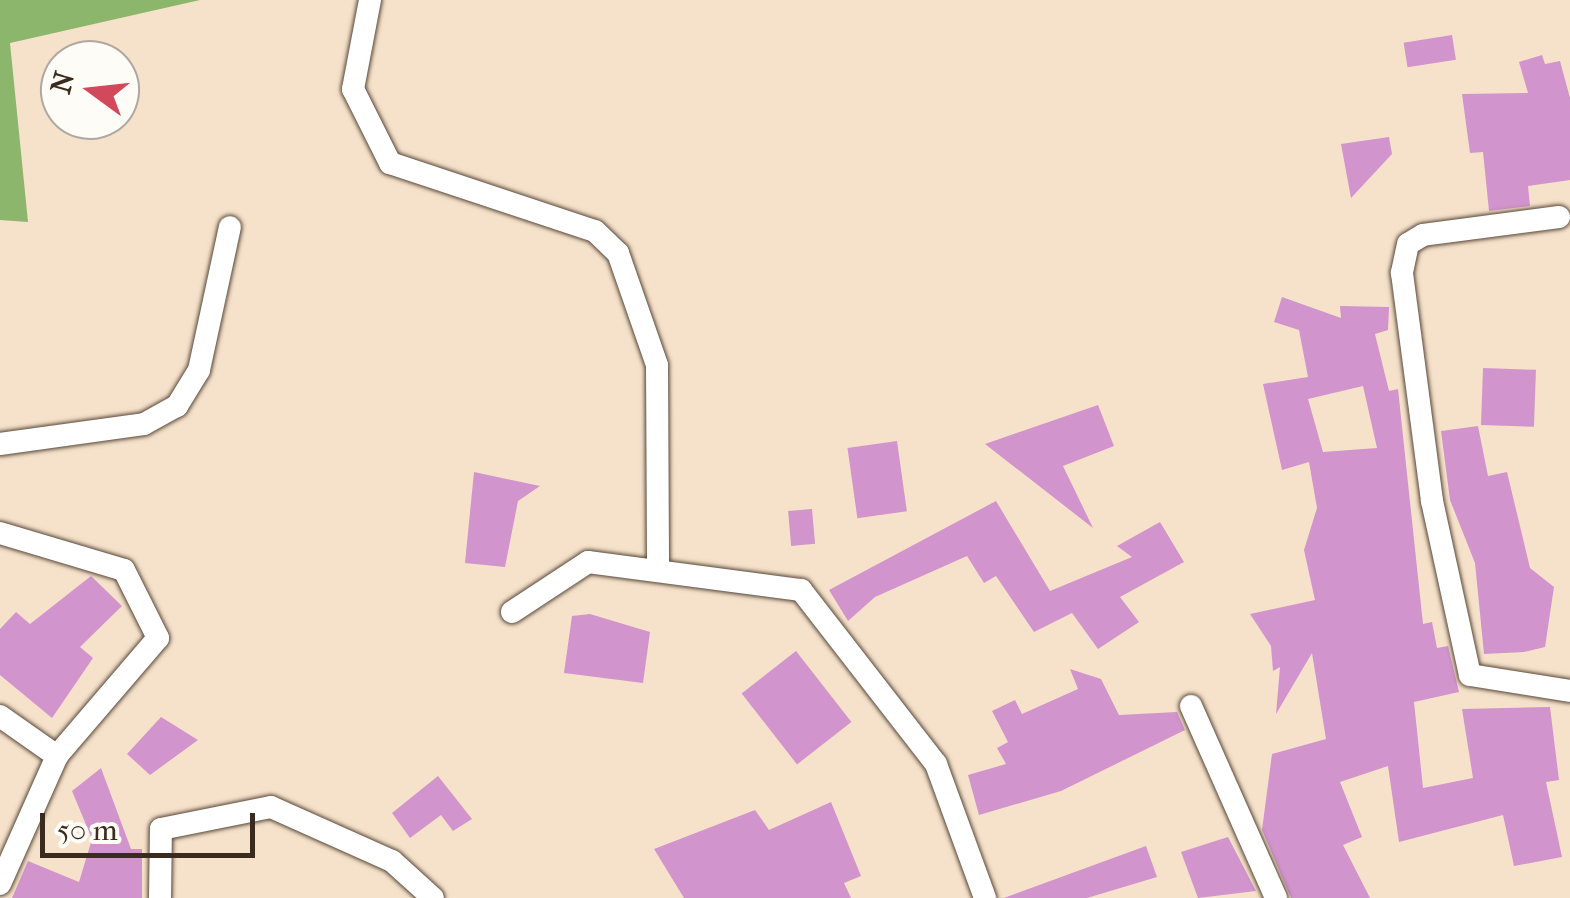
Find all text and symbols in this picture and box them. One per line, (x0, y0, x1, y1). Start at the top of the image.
north arrow (40, 40, 140, 140)
text: N (44, 68, 81, 97)
scale bar (45, 793, 260, 855)
text: 50 m (57, 813, 118, 848)

